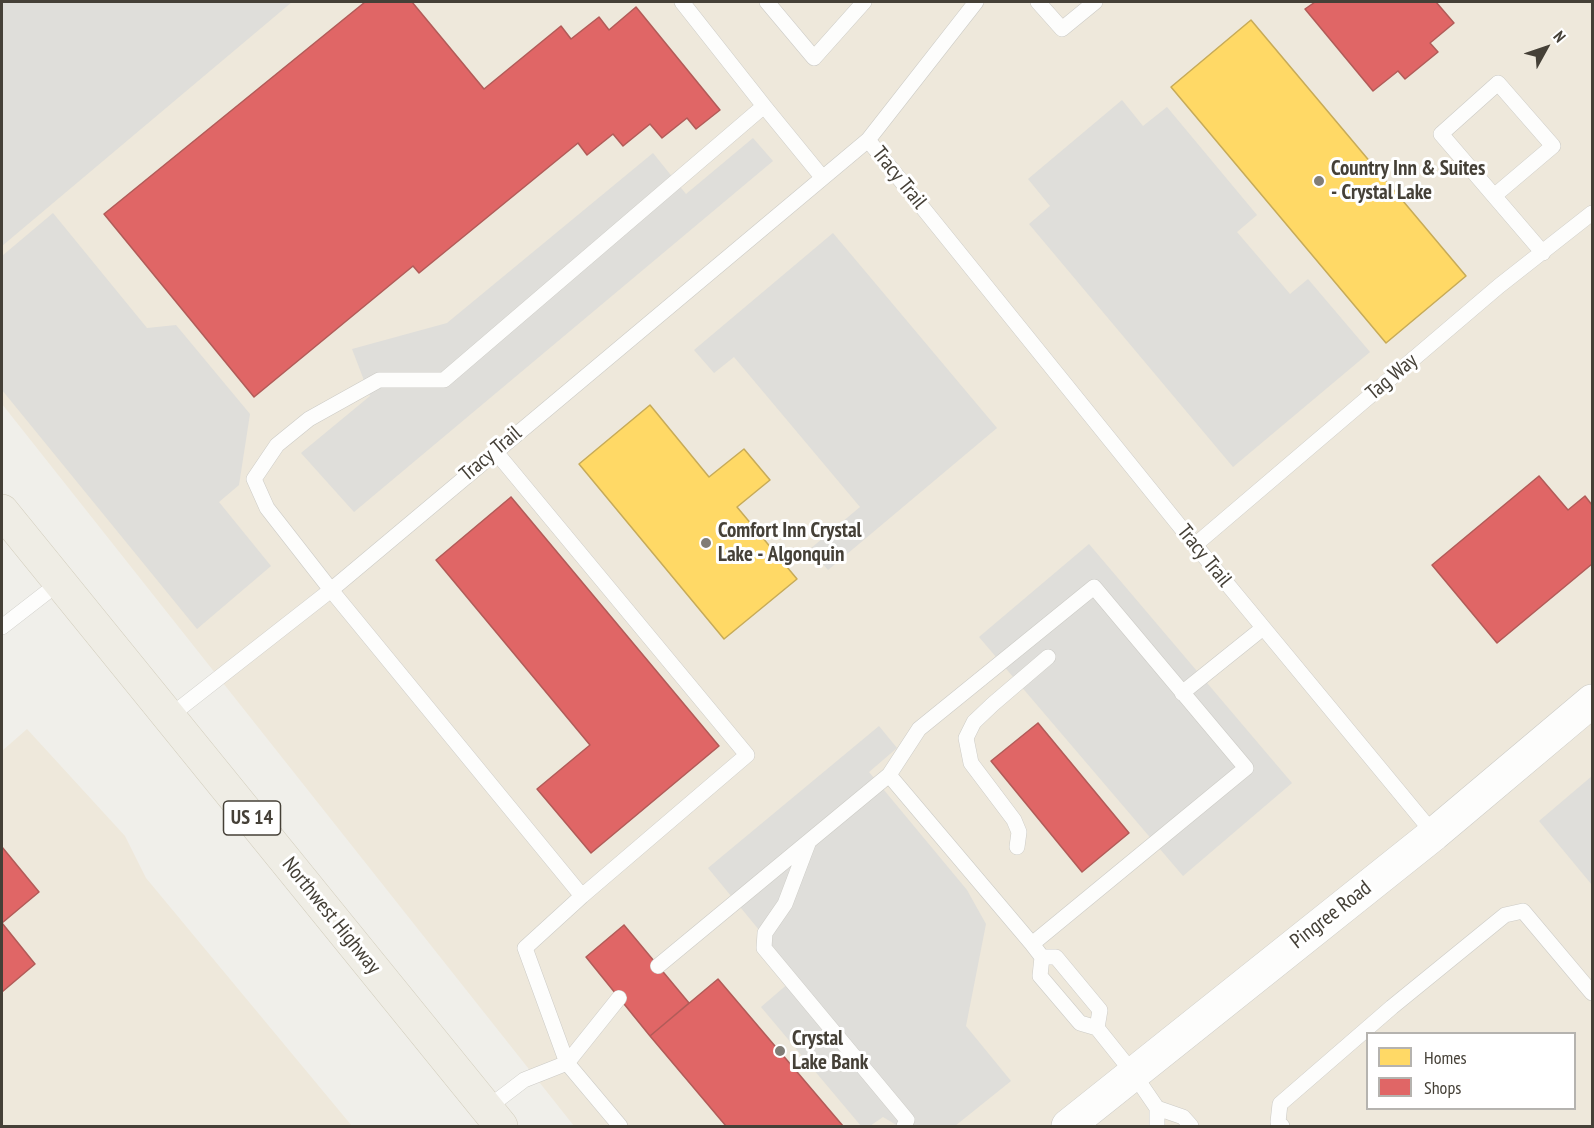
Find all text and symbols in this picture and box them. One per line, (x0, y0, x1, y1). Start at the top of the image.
north arrow (1516, 18, 1576, 78)
text: N (1549, 27, 1570, 46)
street label: Tracy Trail (866, 142, 932, 214)
place label: Country Inn & Suites - Crystal Lake (1331, 156, 1485, 206)
marker: Country Inn & Suites - Crystal Lake (1312, 174, 1326, 188)
street label: Tag Way (1361, 348, 1423, 406)
street label: Tracy Trail (455, 421, 527, 487)
place label: Comfort Inn Crystal Lake - Algonquin (718, 518, 862, 568)
street label: Tracy Trail (1171, 520, 1237, 592)
marker: Comfort Inn Crystal Lake - Algonquin (699, 536, 713, 550)
road number: US 14 (224, 801, 280, 835)
street label: Northwest Highway (276, 853, 386, 979)
street label: Pingree Road (1286, 876, 1376, 954)
place label: Crystal Lake Bank (792, 1026, 868, 1076)
legend (1366, 1032, 1576, 1110)
marker: Crystal Lake Bank (773, 1044, 787, 1058)
text: Homes (1424, 1046, 1467, 1069)
text: Shops (1424, 1076, 1461, 1099)

